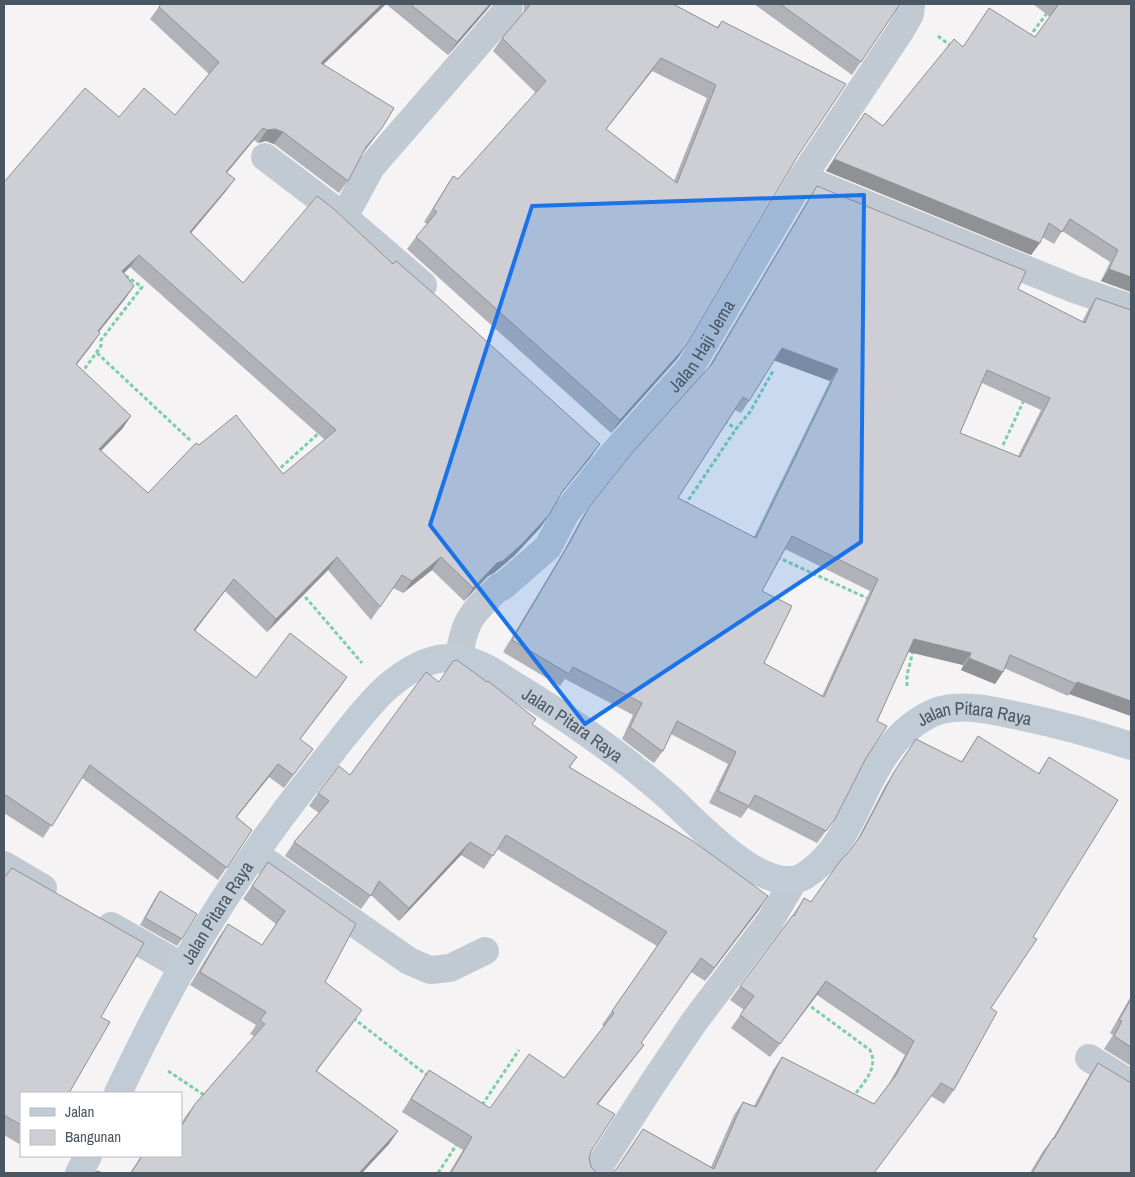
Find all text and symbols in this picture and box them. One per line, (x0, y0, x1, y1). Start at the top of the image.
street label: Jalan Haji Jema (662, 295, 740, 397)
street label: Jalan Pitara Raya (517, 681, 629, 768)
street label: Jalan Pitara Raya (911, 695, 1034, 732)
street label: Jalan Pitara Raya (175, 856, 259, 968)
legend (20, 1092, 182, 1157)
text: Jalan (65, 1101, 94, 1122)
text: Bangunan (65, 1126, 121, 1147)

